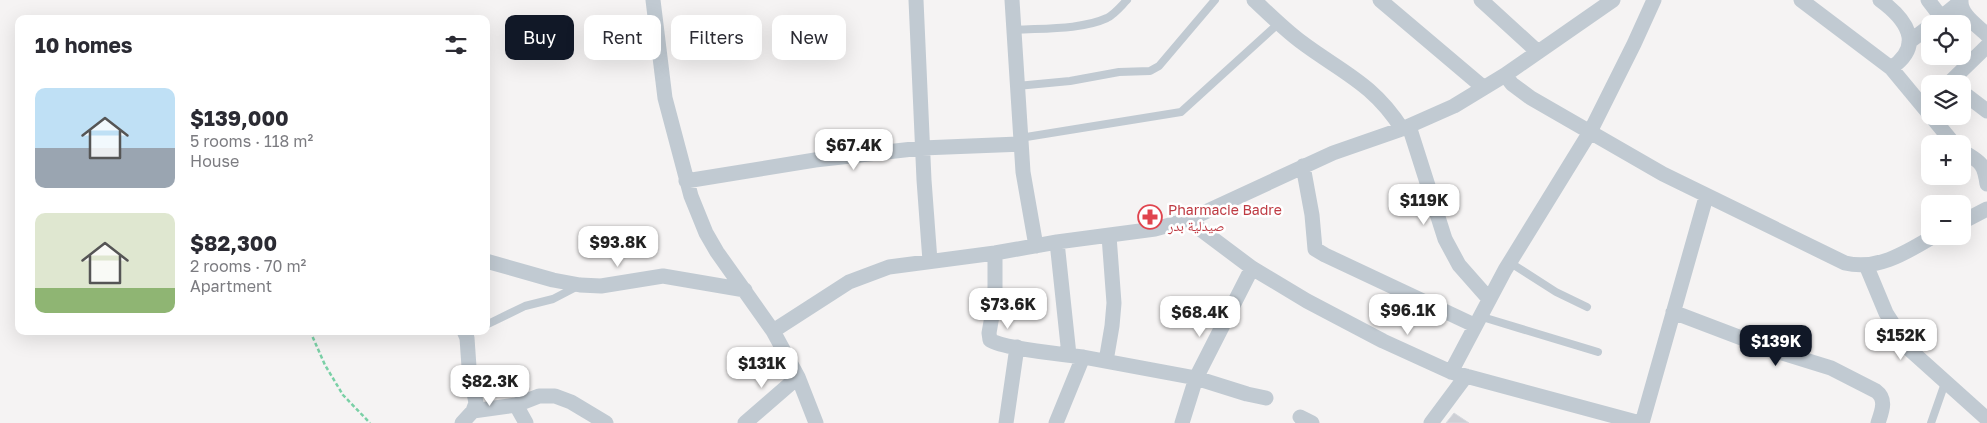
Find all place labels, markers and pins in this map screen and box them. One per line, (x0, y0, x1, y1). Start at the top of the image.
pin: $67.4K (813, 128, 895, 171)
pin: $119K (1389, 184, 1459, 226)
place label: Pharmacie Badre صيدلية بدر (1167, 201, 1282, 235)
pharmacy icon: Pharmacie Badre صيدلية بدر (1137, 204, 1163, 230)
pin: $93.8K (577, 226, 659, 268)
pin: $73.6K (967, 288, 1049, 330)
pin: $96.1K (1367, 294, 1449, 336)
pin: $68.4K (1159, 296, 1241, 338)
pin: $152K (1866, 318, 1936, 361)
pin: $139K (1741, 324, 1811, 367)
pin: $131K (727, 346, 797, 389)
pin: $82.3K (449, 364, 531, 407)

